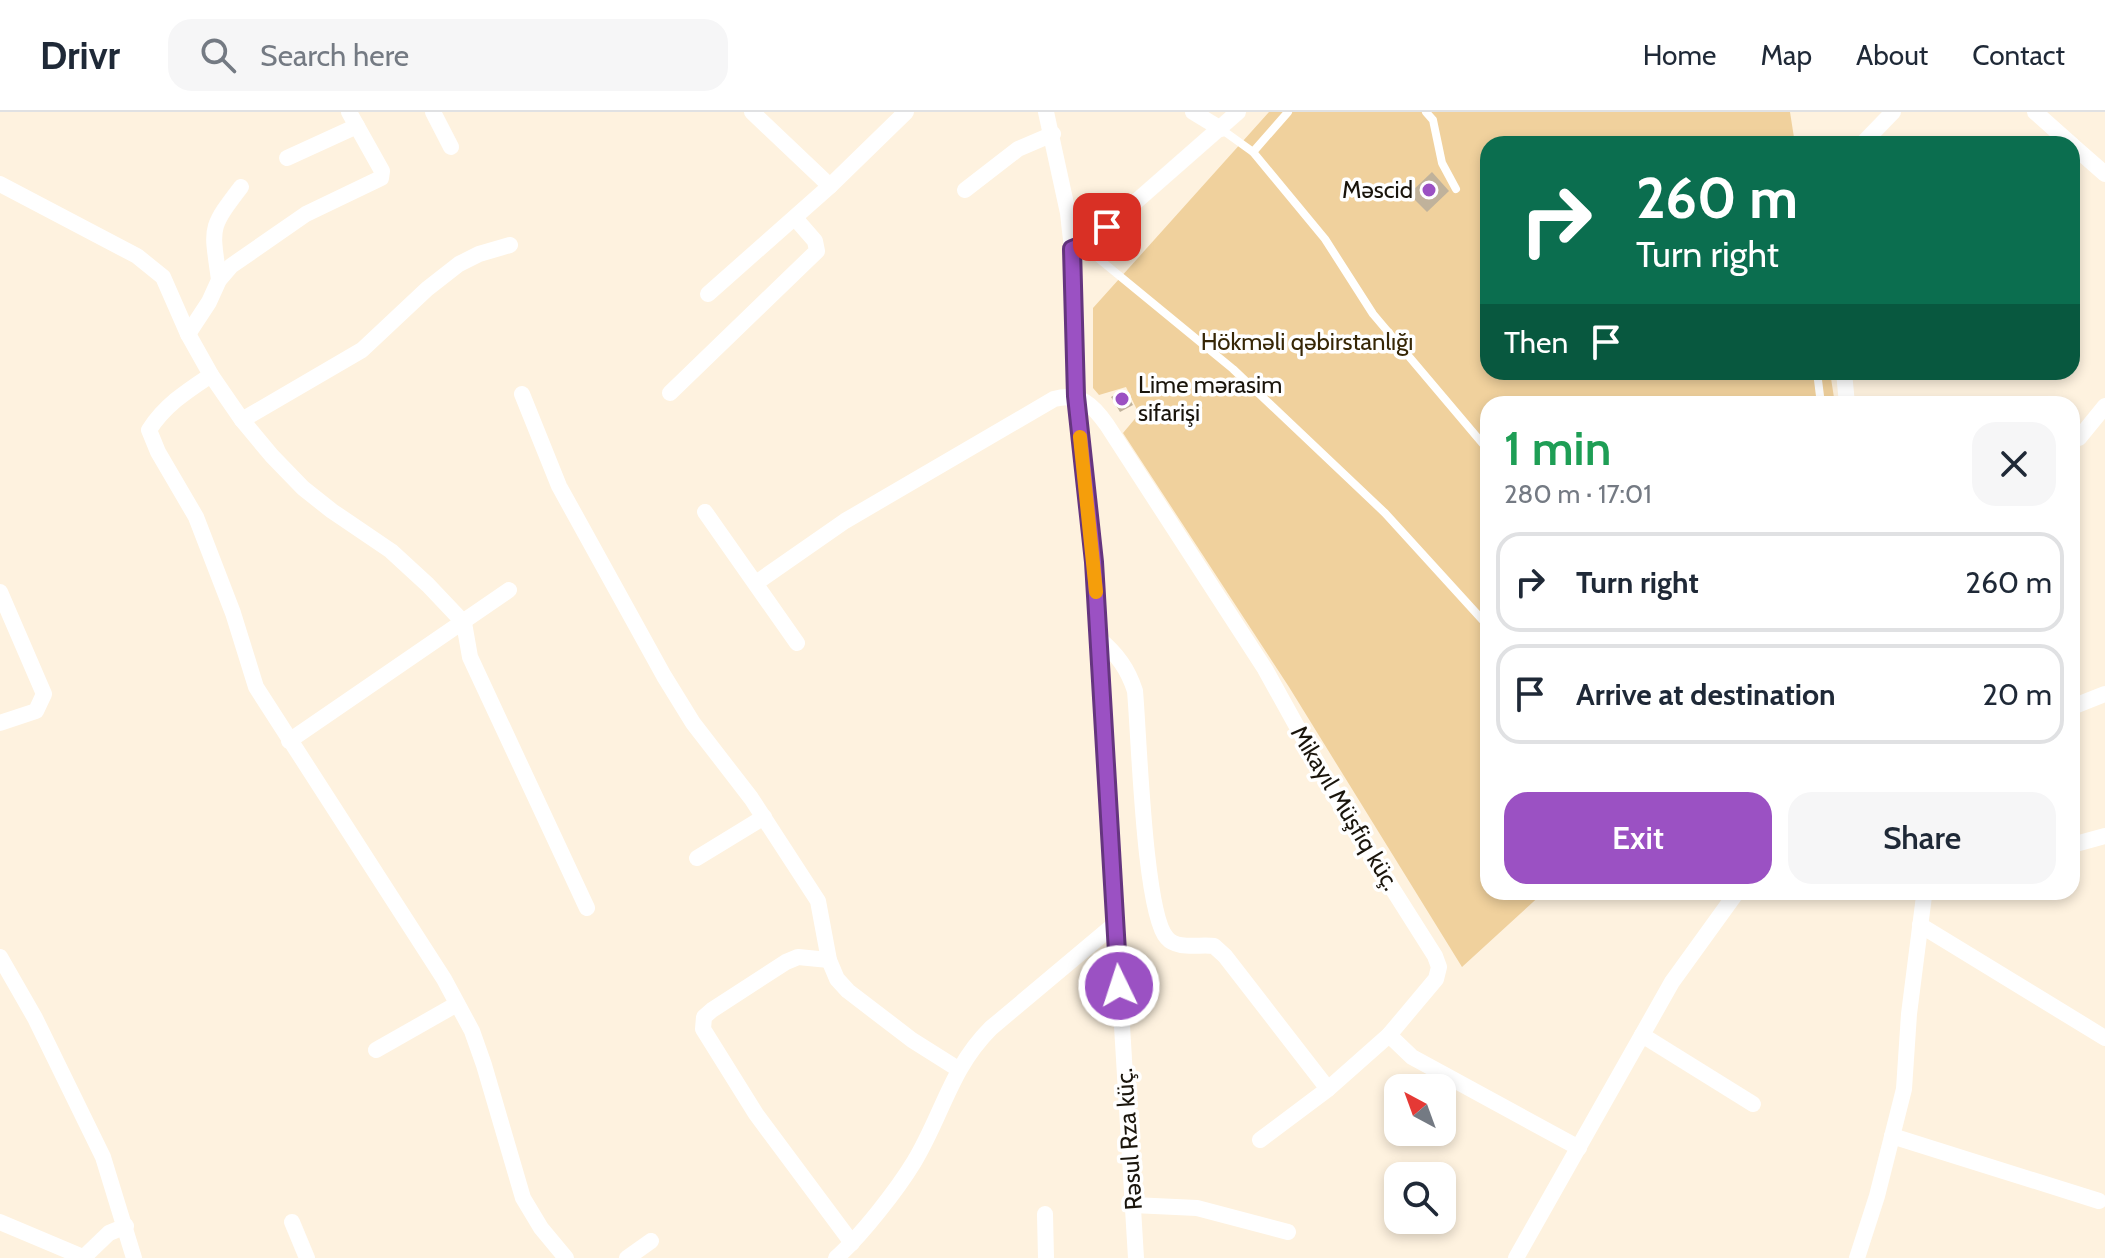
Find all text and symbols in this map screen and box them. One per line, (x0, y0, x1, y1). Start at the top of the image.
search box (168, 19, 728, 91)
text: Drivr (40, 32, 120, 79)
icon: search (196, 33, 240, 77)
text: Search here (260, 37, 409, 74)
text: Home (1643, 38, 1716, 72)
text: Map (1760, 38, 1812, 72)
text: About (1856, 38, 1928, 72)
text: Contact (1972, 38, 2065, 72)
text: 260 m (1636, 164, 1798, 232)
icon: right (1504, 168, 1608, 272)
place label: Məscid (1342, 175, 1413, 204)
marker: Məscid (1420, 181, 1438, 199)
pin (1073, 193, 1141, 261)
icon: arrive (1085, 205, 1129, 249)
text: Turn right (1636, 232, 1779, 276)
icon: arrive (1584, 320, 1628, 364)
text: Then (1504, 324, 1568, 361)
park label: Hökməli qəbirstanlığı (1201, 327, 1413, 356)
place label: Lime mərasim sifarişi (1138, 370, 1282, 427)
marker: Lime mərasim sifarişi (1113, 390, 1131, 408)
text: 1 min (1504, 419, 1611, 477)
button: close (1972, 422, 2056, 506)
text: 280 m · 17:01 (1504, 478, 1652, 510)
icon: right (1508, 560, 1552, 604)
text: Turn right (1576, 564, 1699, 601)
text: 260 m (1965, 564, 2052, 601)
icon: arrive (1508, 672, 1552, 716)
text: Arrive at destination (1576, 676, 1836, 713)
text: 20 m (1982, 676, 2052, 713)
street label: Mikayıl Müşfiq küç. (1285, 720, 1406, 895)
button: Exit (1504, 792, 1772, 884)
button: Share (1788, 792, 2056, 884)
position arrow (1077, 944, 1161, 1028)
street label: Rəsul Rza küç. (1109, 1067, 1148, 1211)
north arrow (1384, 1074, 1456, 1146)
map controls (1384, 1074, 1456, 1234)
button: search (1384, 1162, 1456, 1234)

